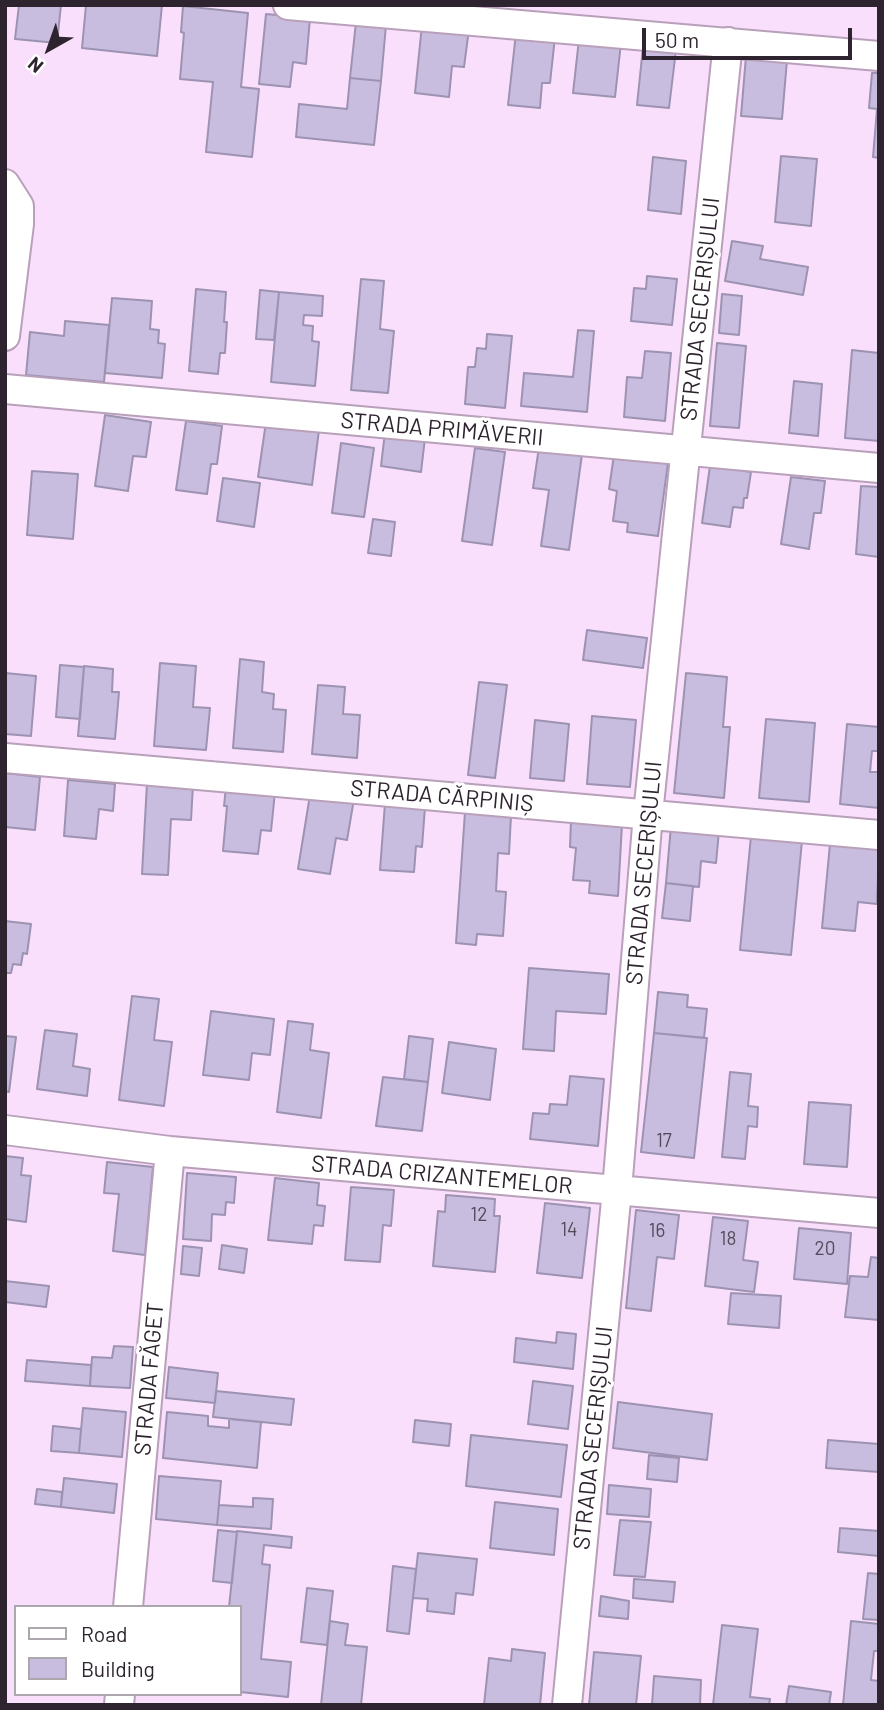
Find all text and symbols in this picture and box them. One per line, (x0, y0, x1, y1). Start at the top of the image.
north arrow (14, 14, 84, 84)
scale bar (646, 14, 856, 58)
text: 50 m (655, 27, 699, 52)
text: N (23, 53, 47, 78)
street label: STRADA SECERIȘULUI (675, 196, 725, 422)
street label: STRADA PRIMĂVERII (340, 406, 544, 452)
street label: STRADA SECERIȘULUI (620, 760, 668, 986)
street label: STRADA CĂRPINIȘ (349, 774, 535, 818)
house number: 17 (656, 1130, 672, 1152)
street label: STRADA CRIZANTEMELOR (310, 1150, 574, 1200)
house number: 12 (471, 1204, 487, 1226)
house number: 14 (560, 1219, 578, 1241)
house number: 16 (649, 1220, 665, 1242)
house number: 18 (720, 1228, 736, 1250)
house number: 20 (815, 1238, 835, 1260)
street label: STRADA FĂGET (129, 1301, 169, 1457)
street label: STRADA SECERIȘULUI (568, 1325, 618, 1551)
legend (14, 1605, 242, 1696)
text: Road (81, 1621, 127, 1646)
text: Building (81, 1656, 155, 1681)

